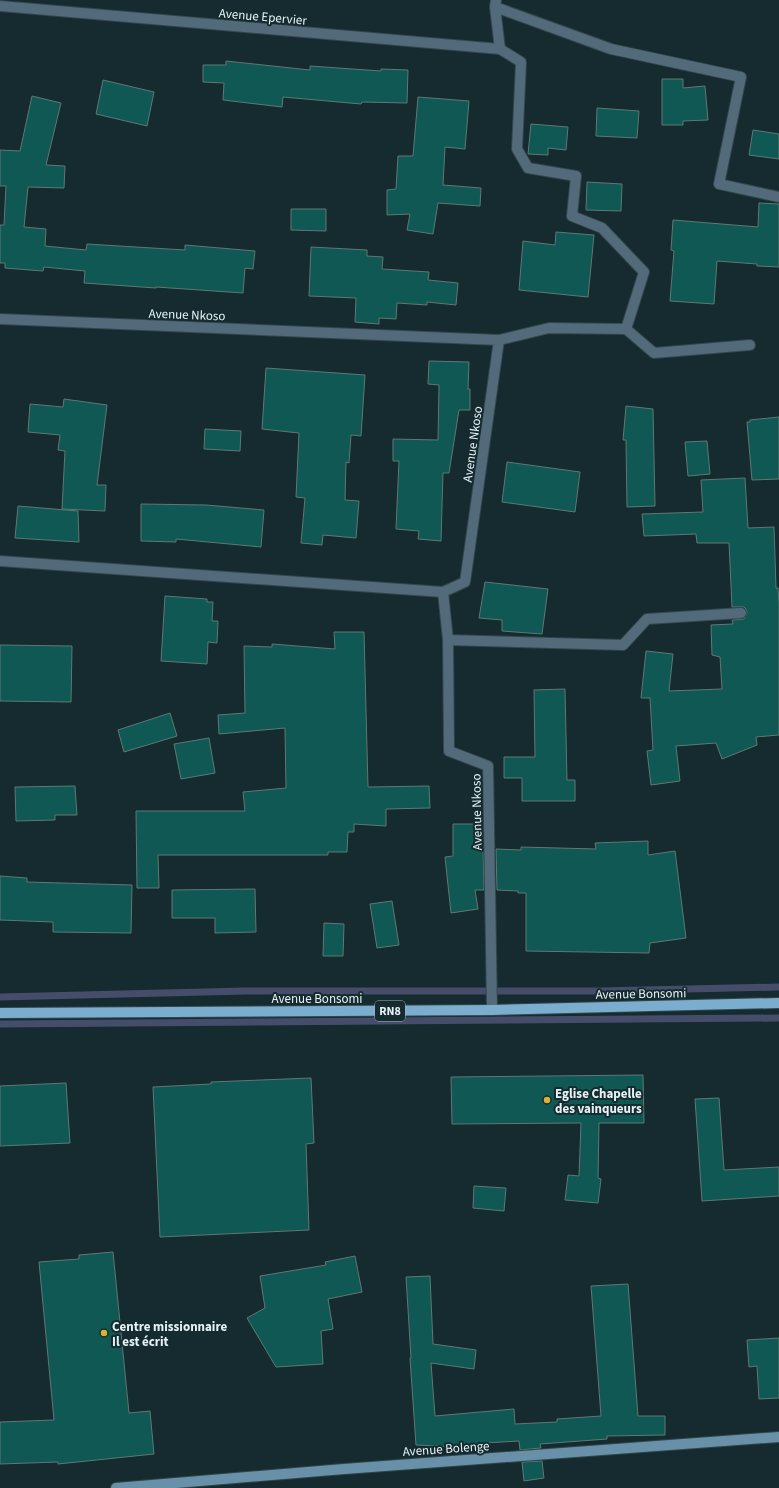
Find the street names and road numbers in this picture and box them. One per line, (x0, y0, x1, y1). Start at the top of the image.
street label: Avenue Epervier (218, 4, 308, 30)
street label: Avenue Nkoso (148, 305, 226, 325)
street label: Avenue Nkoso (459, 405, 487, 483)
street label: Avenue Nkoso (467, 773, 487, 851)
street label: Avenue Bonsomi (595, 984, 687, 1004)
street label: Avenue Bonsomi (272, 990, 362, 1008)
road number: RN8 (375, 1001, 405, 1021)
street label: Avenue Bolenge (402, 1437, 490, 1461)

